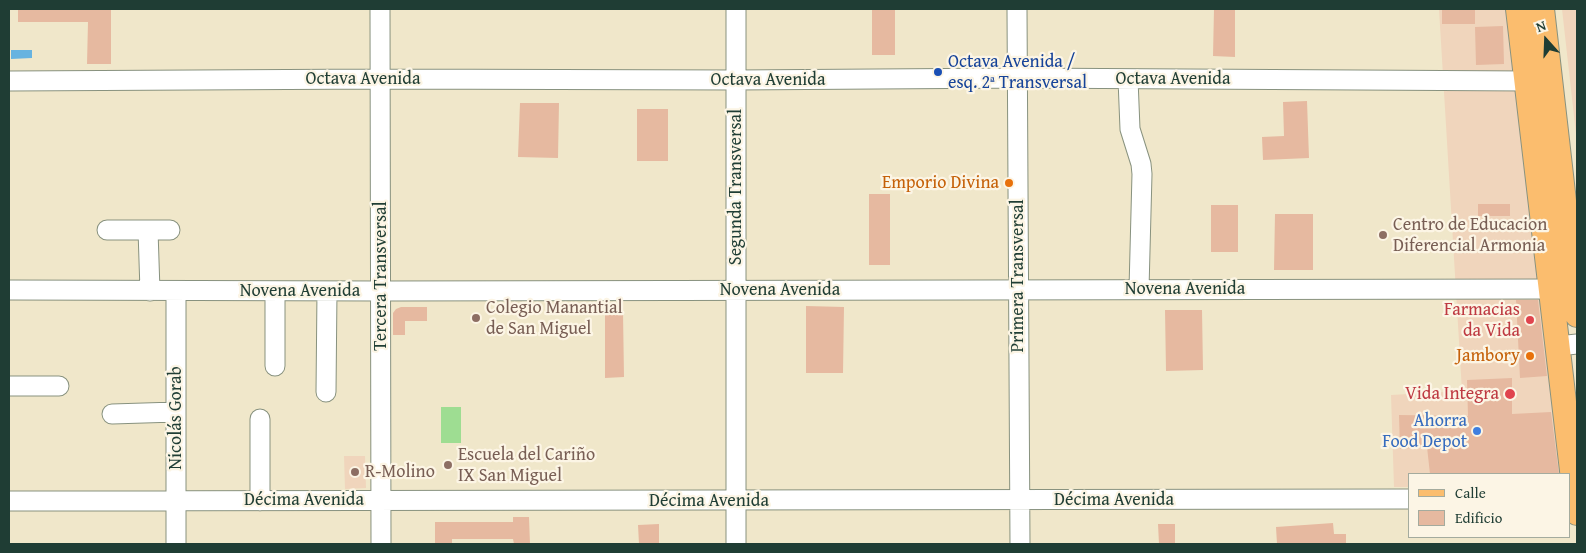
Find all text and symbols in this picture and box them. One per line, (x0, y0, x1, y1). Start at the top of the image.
north arrow (1521, 15, 1571, 65)
text: N (1533, 15, 1549, 37)
place label: Octava Avenida / esq. 2ª Transversal (948, 51, 1087, 94)
marker: Octava Avenida / esq. 2ª Transversal (932, 66, 944, 78)
street label: Octava Avenida (306, 68, 420, 90)
street label: Octava Avenida (1116, 68, 1230, 90)
street label: Octava Avenida (711, 69, 825, 91)
street label: Segunda Transversal (725, 109, 747, 265)
place label: Emporio Divina (882, 172, 999, 194)
marker: Emporio Divina (1003, 177, 1015, 189)
street label: Primera Transversal (1007, 199, 1029, 353)
street label: Tercera Transversal (370, 201, 392, 351)
place label: Centro de Educacion Diferencial Armonia (1393, 214, 1547, 256)
marker: Centro de Educacion Diferencial Armonia (1377, 229, 1389, 241)
street label: Novena Avenida (1125, 278, 1245, 300)
street label: Novena Avenida (720, 279, 840, 301)
street label: Novena Avenida (240, 280, 360, 302)
place label: Colegio Manantial de San Miguel (486, 297, 623, 340)
place label: Farmacias da Vida (1444, 299, 1520, 342)
marker: Colegio Manantial de San Miguel (470, 312, 482, 324)
marker: Farmacias da Vida (1524, 314, 1536, 326)
place label: Jambory (1456, 345, 1520, 367)
marker: Jambory (1524, 350, 1536, 362)
street label: Nicolás Gorab (165, 366, 187, 470)
place label: Vida Integra (1405, 383, 1499, 405)
marker: Vida Integra (1503, 387, 1517, 401)
place label: Ahorra Food Depot (1382, 410, 1467, 452)
marker: Ahorra Food Depot (1471, 425, 1483, 437)
place label: Escuela del Cariño IX San Miguel (458, 444, 595, 486)
marker: Escuela del Cariño IX San Miguel (442, 459, 454, 471)
place label: R-Molino (365, 461, 435, 483)
marker: R-Molino (349, 466, 361, 478)
legend (1408, 473, 1571, 538)
text: Calle (1455, 482, 1486, 503)
street label: Décima Avenida (244, 489, 364, 511)
street label: Décima Avenida (1054, 489, 1174, 511)
street label: Décima Avenida (649, 490, 769, 512)
text: Edificio (1455, 507, 1502, 528)

